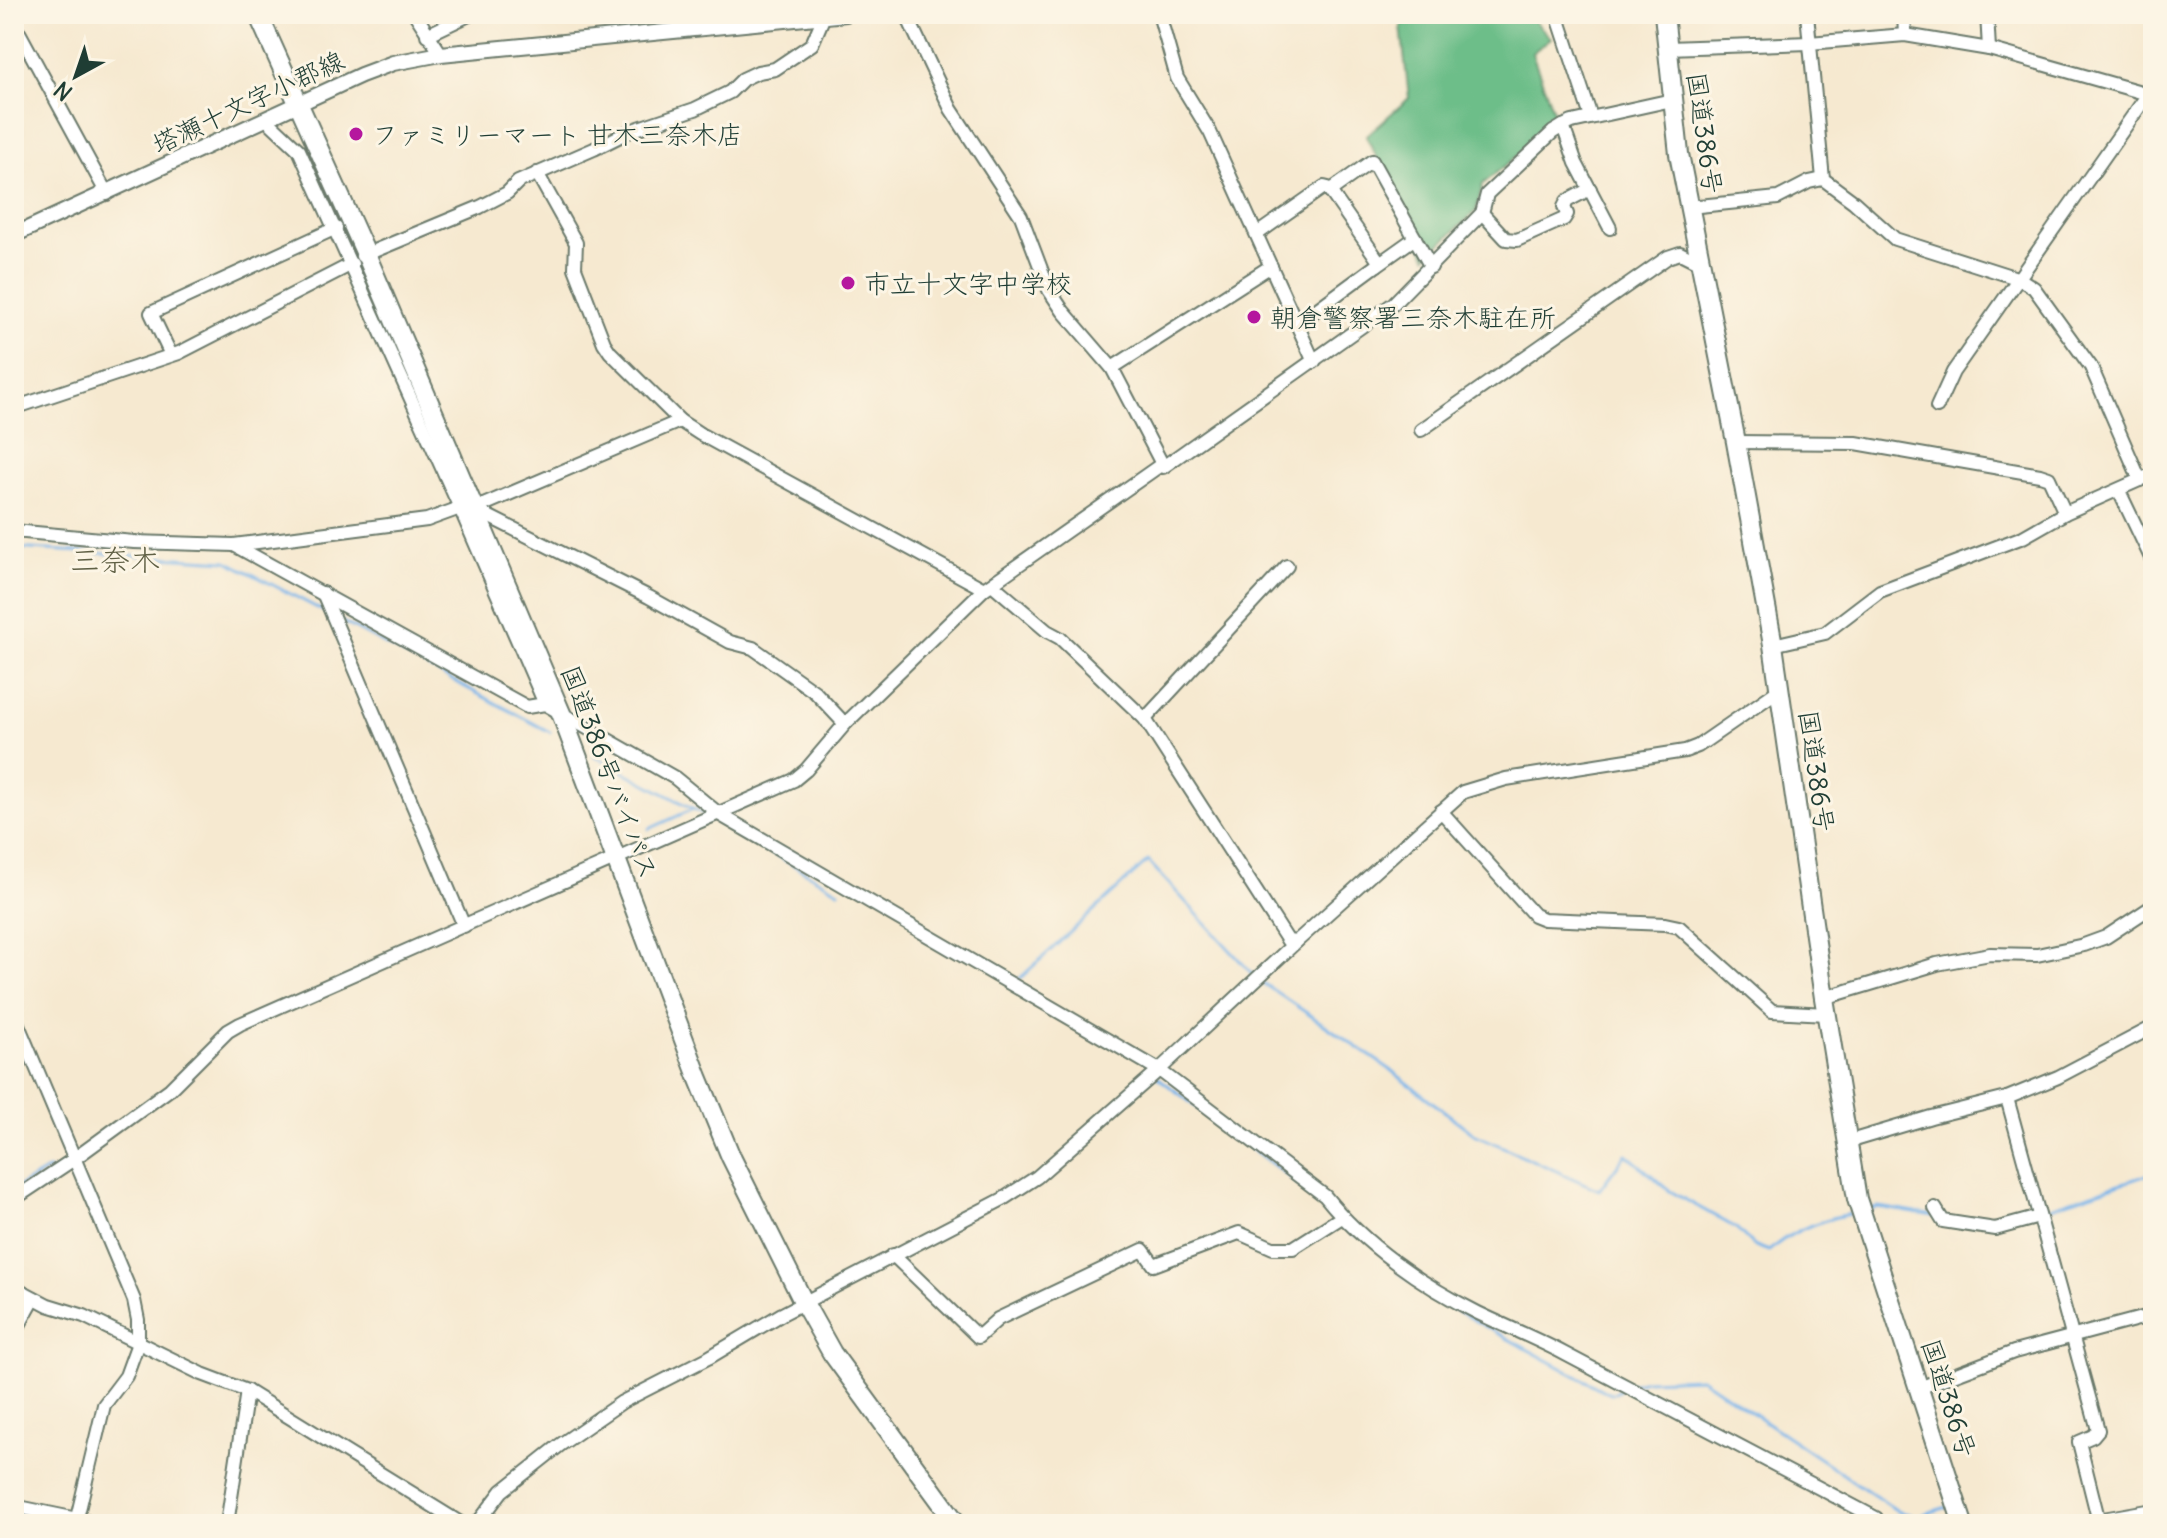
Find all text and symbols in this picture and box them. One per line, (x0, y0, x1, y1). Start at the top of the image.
north arrow (36, 36, 116, 116)
street label: 塔瀬十文字小郡線 (147, 43, 349, 161)
street label: 国道386号 (1680, 70, 1730, 196)
text: N (48, 76, 78, 107)
place label: ファミリーマート 甘木三奈木店 (372, 118, 743, 151)
marker: ファミリーマート 甘木三奈木店 (347, 125, 365, 143)
place label: 市立十文字中学校 (864, 267, 1072, 300)
marker: 市立十文字中学校 (839, 274, 857, 292)
place label: 朝倉警察署三奈木駐在所 (1270, 301, 1556, 334)
marker: 朝倉警察署三奈木駐在所 (1245, 308, 1263, 326)
district label: 三奈木 (70, 541, 160, 579)
street label: 国道386号バイパス (554, 660, 666, 884)
street label: 国道386号 (1792, 708, 1842, 834)
street label: 国道386号 (1914, 1335, 1984, 1461)

